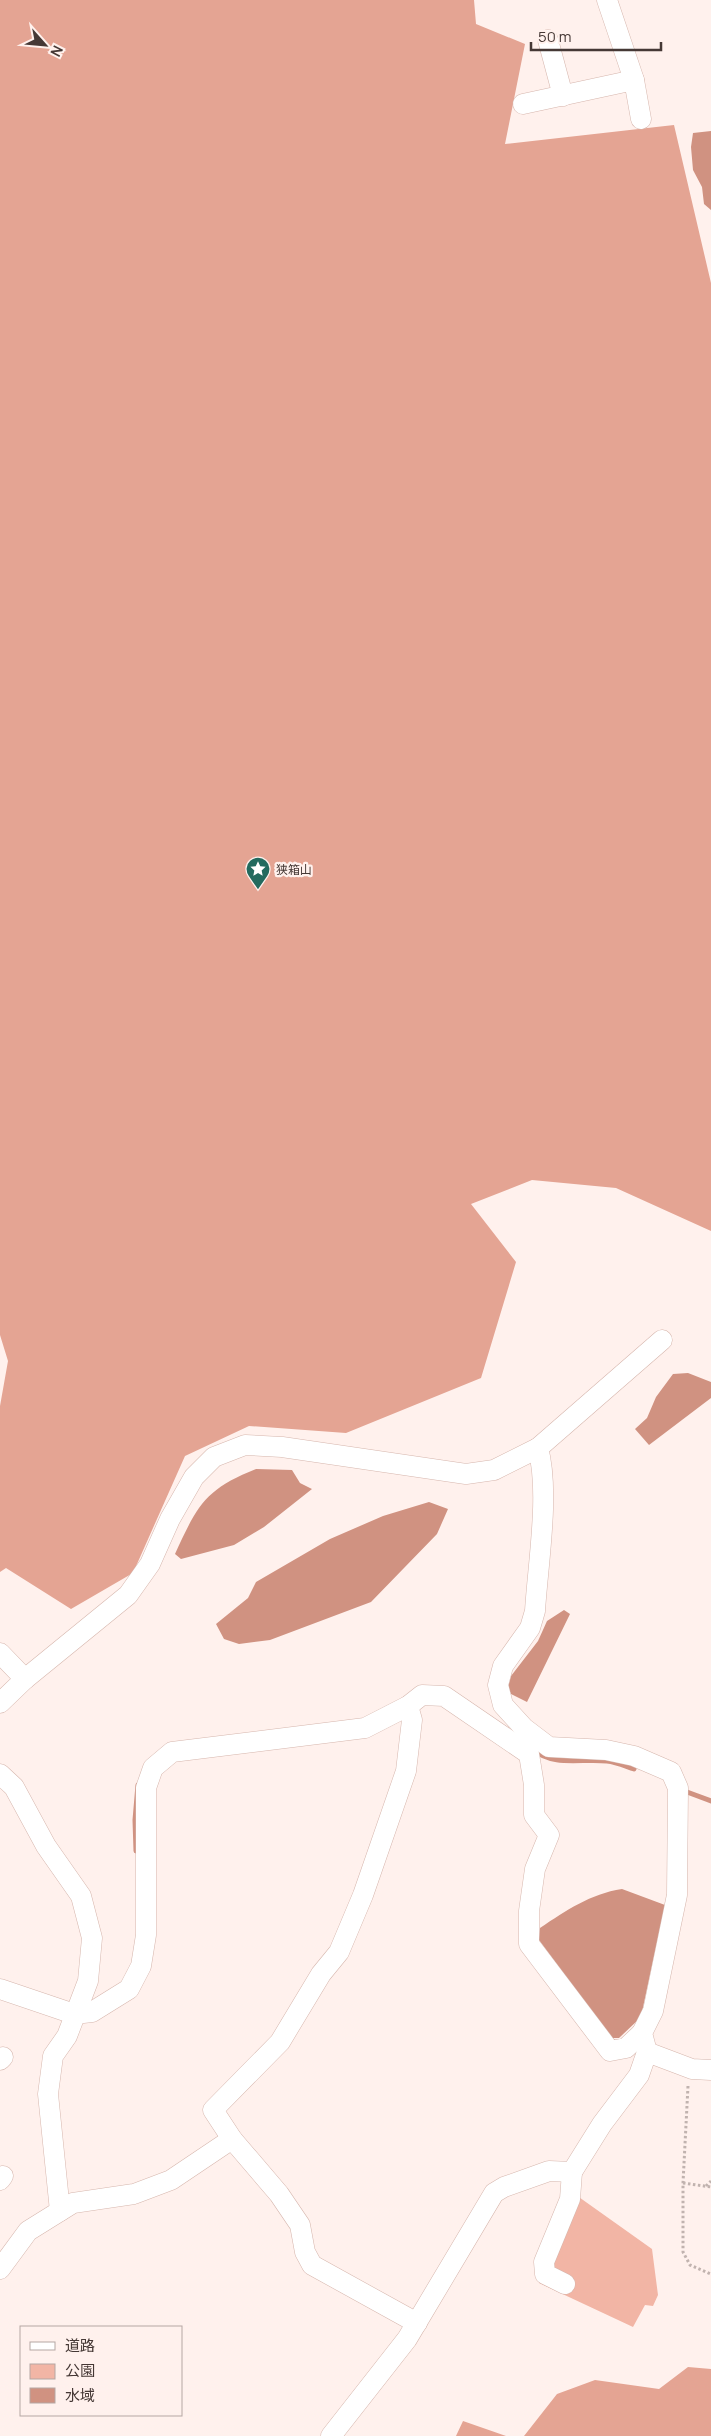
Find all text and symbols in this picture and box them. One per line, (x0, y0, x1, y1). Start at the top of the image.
north arrow (20, 20, 70, 70)
scale bar (531, 20, 661, 52)
text: 50 m (538, 26, 572, 47)
text: N (46, 42, 68, 60)
place icon: 狭箱山 (245, 856, 271, 890)
place label: 狭箱山 (276, 861, 312, 878)
legend (20, 2326, 182, 2416)
text: 道路 (65, 2335, 95, 2356)
text: 公園 (65, 2360, 95, 2381)
text: 水域 (65, 2385, 95, 2406)

